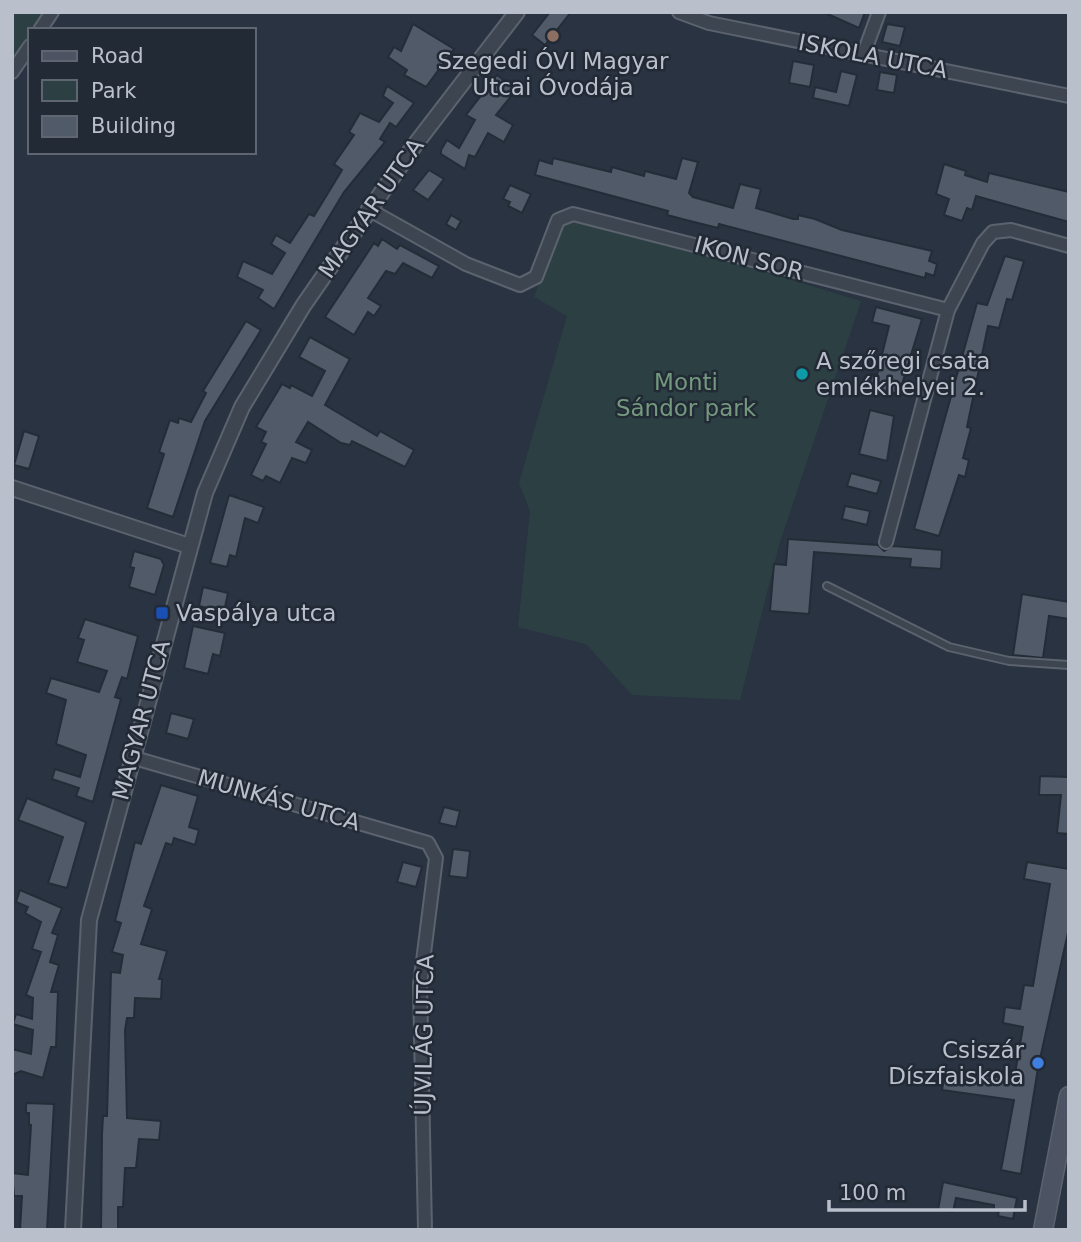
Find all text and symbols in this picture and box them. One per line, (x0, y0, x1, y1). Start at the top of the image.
legend (28, 28, 256, 154)
marker: Szegedi ÓVI Magyar Utcai Óvodája (545, 28, 561, 44)
street label: ISKOLA UTCA (796, 29, 950, 83)
text: Road (91, 44, 144, 68)
place label: Szegedi ÓVI Magyar Utcai Óvodája (437, 47, 669, 100)
text: Park (91, 79, 137, 103)
text: Building (91, 114, 176, 138)
street label: MAGYAR UTCA (313, 133, 429, 283)
street label: IKON SOR (692, 231, 806, 285)
place label: A szőregi csata emlékhelyei 2. (816, 348, 990, 400)
marker: A szőregi csata emlékhelyei 2. (794, 366, 810, 382)
park label: Monti Sándor park (616, 369, 757, 421)
place label: Vaspálya utca (176, 600, 336, 626)
marker: Vaspálya utca (154, 605, 170, 621)
street label: MAGYAR UTCA (107, 637, 175, 803)
street label: MUNKÁS UTCA (195, 763, 364, 836)
street label: ÚJVILÁG UTCA (409, 954, 438, 1116)
place label: Csiszár Díszfaiskola (888, 1037, 1025, 1089)
marker: Csiszár Díszfaiskola (1030, 1055, 1046, 1071)
scale bar (829, 1168, 1025, 1212)
text: 100 m (839, 1181, 906, 1205)

